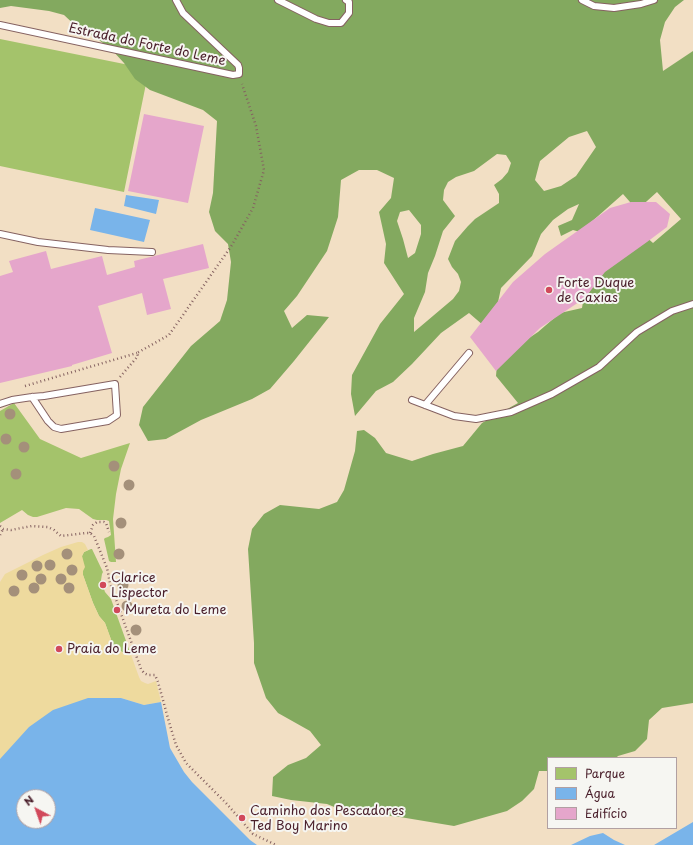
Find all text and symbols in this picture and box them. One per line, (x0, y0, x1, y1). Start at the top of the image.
street label: Estrada do Forte do Leme (67, 21, 227, 69)
place label: Forte Duque de Caxias (557, 275, 634, 306)
marker: Forte Duque de Caxias (544, 285, 554, 295)
place label: Clarice Lispector (111, 570, 168, 601)
marker: Clarice Lispector (98, 580, 108, 590)
place label: Mureta do Leme (125, 602, 227, 618)
marker: Mureta do Leme (112, 605, 122, 615)
place label: Praia do Leme (67, 641, 157, 657)
marker: Praia do Leme (54, 644, 64, 654)
legend (547, 757, 677, 829)
text: Parque (585, 764, 625, 782)
text: Água (585, 784, 615, 802)
north arrow (16, 789, 56, 829)
text: N (20, 791, 37, 810)
place label: Caminho dos Pescadores Ted Boy Marino (250, 803, 404, 834)
text: Edifício (585, 804, 627, 822)
marker: Caminho dos Pescadores Ted Boy Marino (237, 813, 247, 823)

